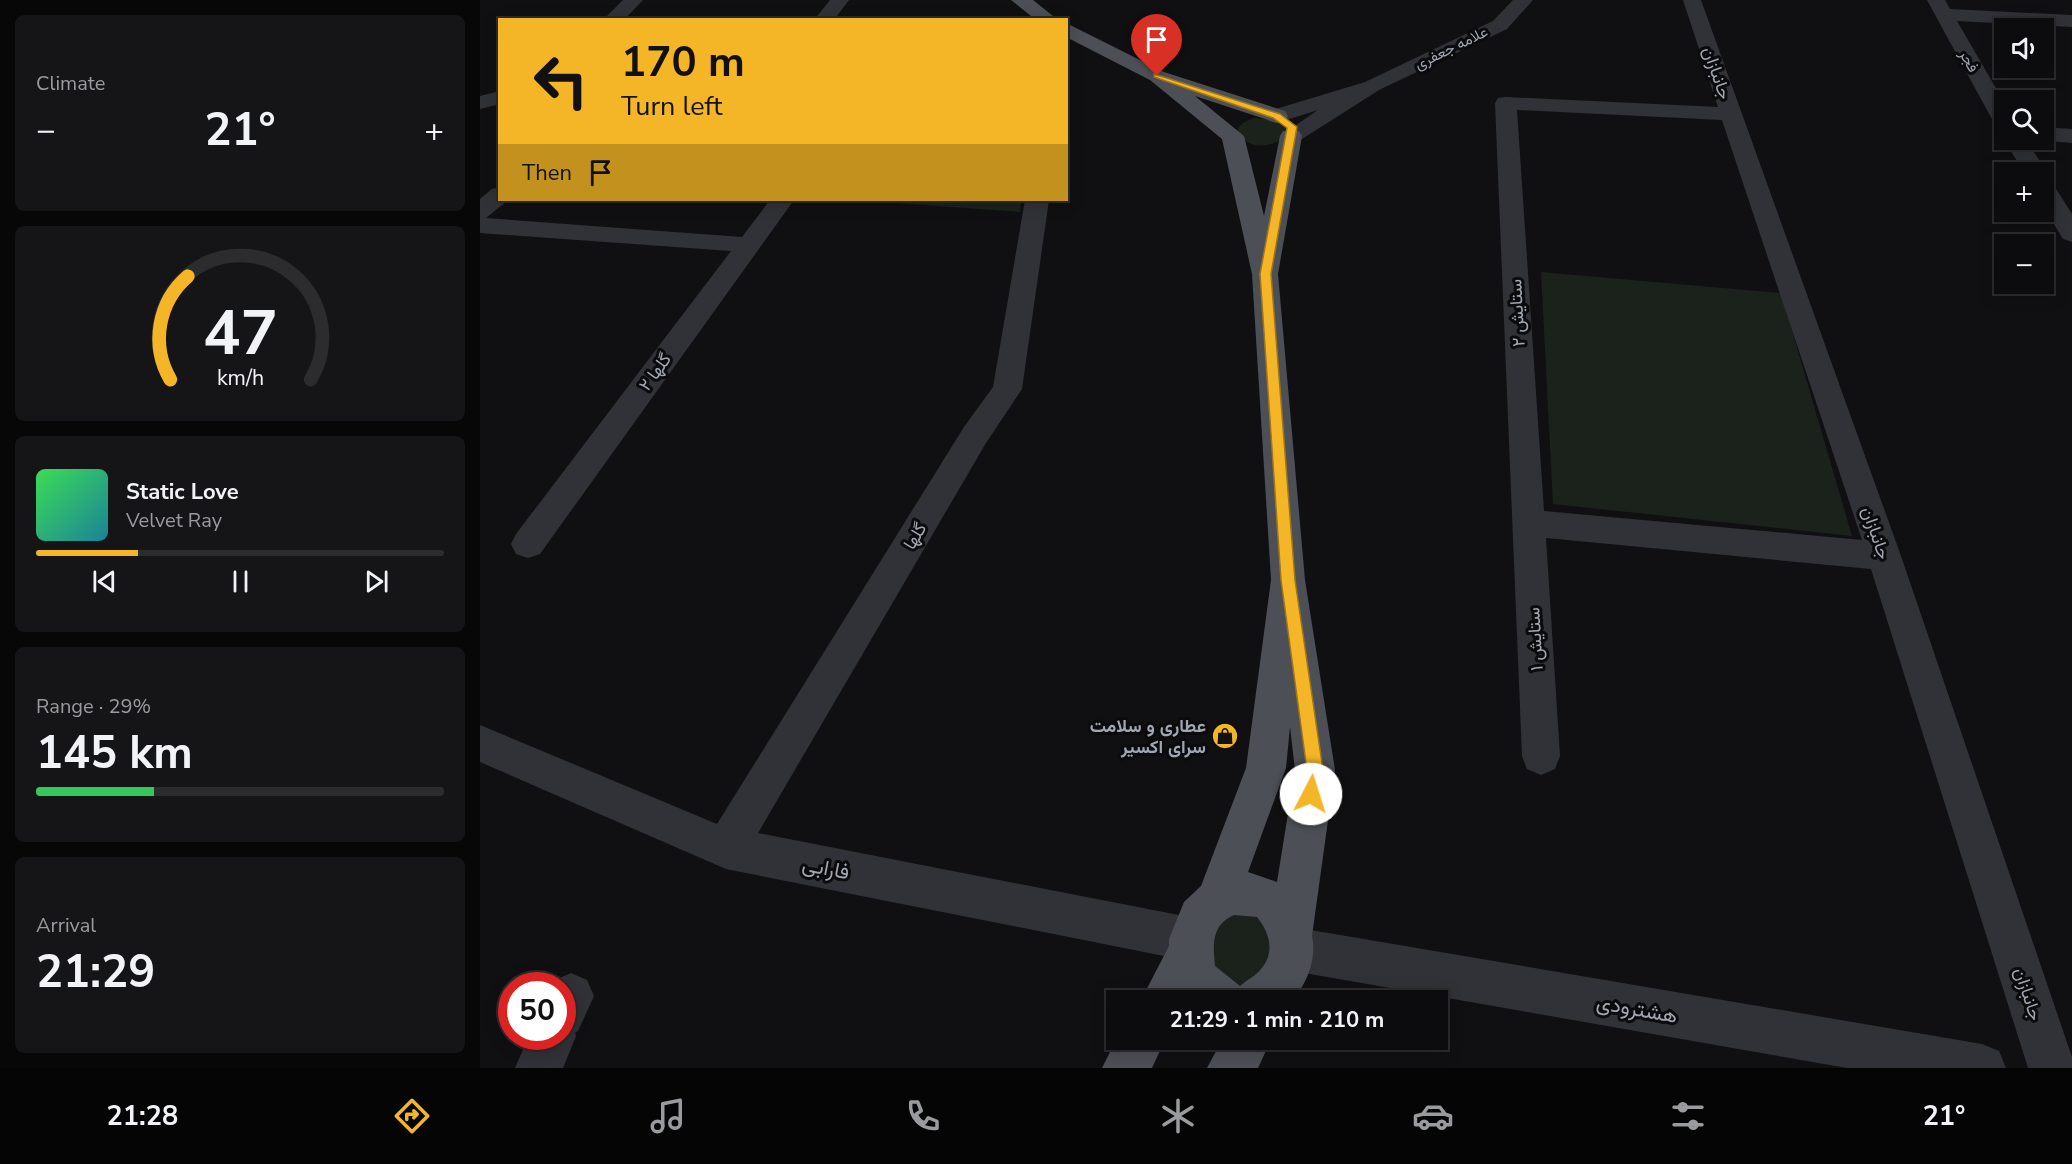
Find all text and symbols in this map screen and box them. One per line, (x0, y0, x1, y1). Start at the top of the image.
pin (1131, 14, 1182, 76)
map controls (1994, 18, 2054, 294)
button: sound (1994, 18, 2054, 78)
street label: علامه جعفری (1411, 22, 1491, 74)
icon: arrive (1140, 23, 1173, 56)
text: 170 m (621, 34, 745, 91)
icon: left (522, 42, 600, 120)
street label: جانبازان (1697, 43, 1737, 103)
street label: فجر (1954, 45, 1983, 76)
text: Climate (36, 70, 105, 97)
text: Turn left (621, 88, 722, 125)
button: search (1994, 90, 2054, 150)
text: 21° (204, 100, 276, 161)
text: − (36, 108, 56, 153)
text: + (424, 108, 444, 153)
icon: arrive (584, 156, 617, 189)
text: Then (522, 158, 572, 188)
button: + (1994, 162, 2054, 222)
button: − (1994, 234, 2054, 294)
street label: ستایش ۲ (1503, 279, 1531, 347)
text: 47 (203, 292, 277, 377)
street label: گلها ۲ (633, 348, 677, 396)
text: km/h (216, 364, 264, 394)
text: Static Love (126, 477, 239, 507)
street label: جانبازان (1856, 503, 1896, 563)
text: Velvet Ray (126, 507, 222, 534)
street label: گلها (898, 518, 932, 554)
icon: previous (88, 565, 121, 598)
icon: pause (224, 565, 257, 598)
icon: next (360, 565, 393, 598)
street label: ستایش ۱ (1521, 607, 1549, 671)
text: Range · 29% (36, 693, 151, 720)
place label: عطاری و سلامت سرای اکسیر (1090, 714, 1206, 759)
shop icon: عطاری و سلامت سرای اکسیر (1210, 721, 1240, 751)
text: 145 km (36, 723, 193, 784)
position arrow (1279, 762, 1343, 826)
street label: فارابی (800, 850, 852, 886)
text: Arrival (36, 912, 96, 939)
text: 21:29 (36, 942, 155, 1003)
street label: جانبازان (2008, 965, 2048, 1023)
speed limit sign: 50 (498, 972, 576, 1050)
street label: هشترودی (1594, 988, 1680, 1030)
text: 21:29 · 1 min · 210 m (1170, 1005, 1384, 1035)
icon: directions (391, 1095, 433, 1137)
icon: music (647, 1095, 689, 1137)
icon: phone (902, 1095, 944, 1137)
icon: climate (1157, 1095, 1199, 1137)
icon: car (1412, 1095, 1454, 1137)
icon: filters (1667, 1095, 1709, 1137)
text: 21:28 (107, 1098, 178, 1135)
text: 21° (1923, 1098, 1965, 1135)

